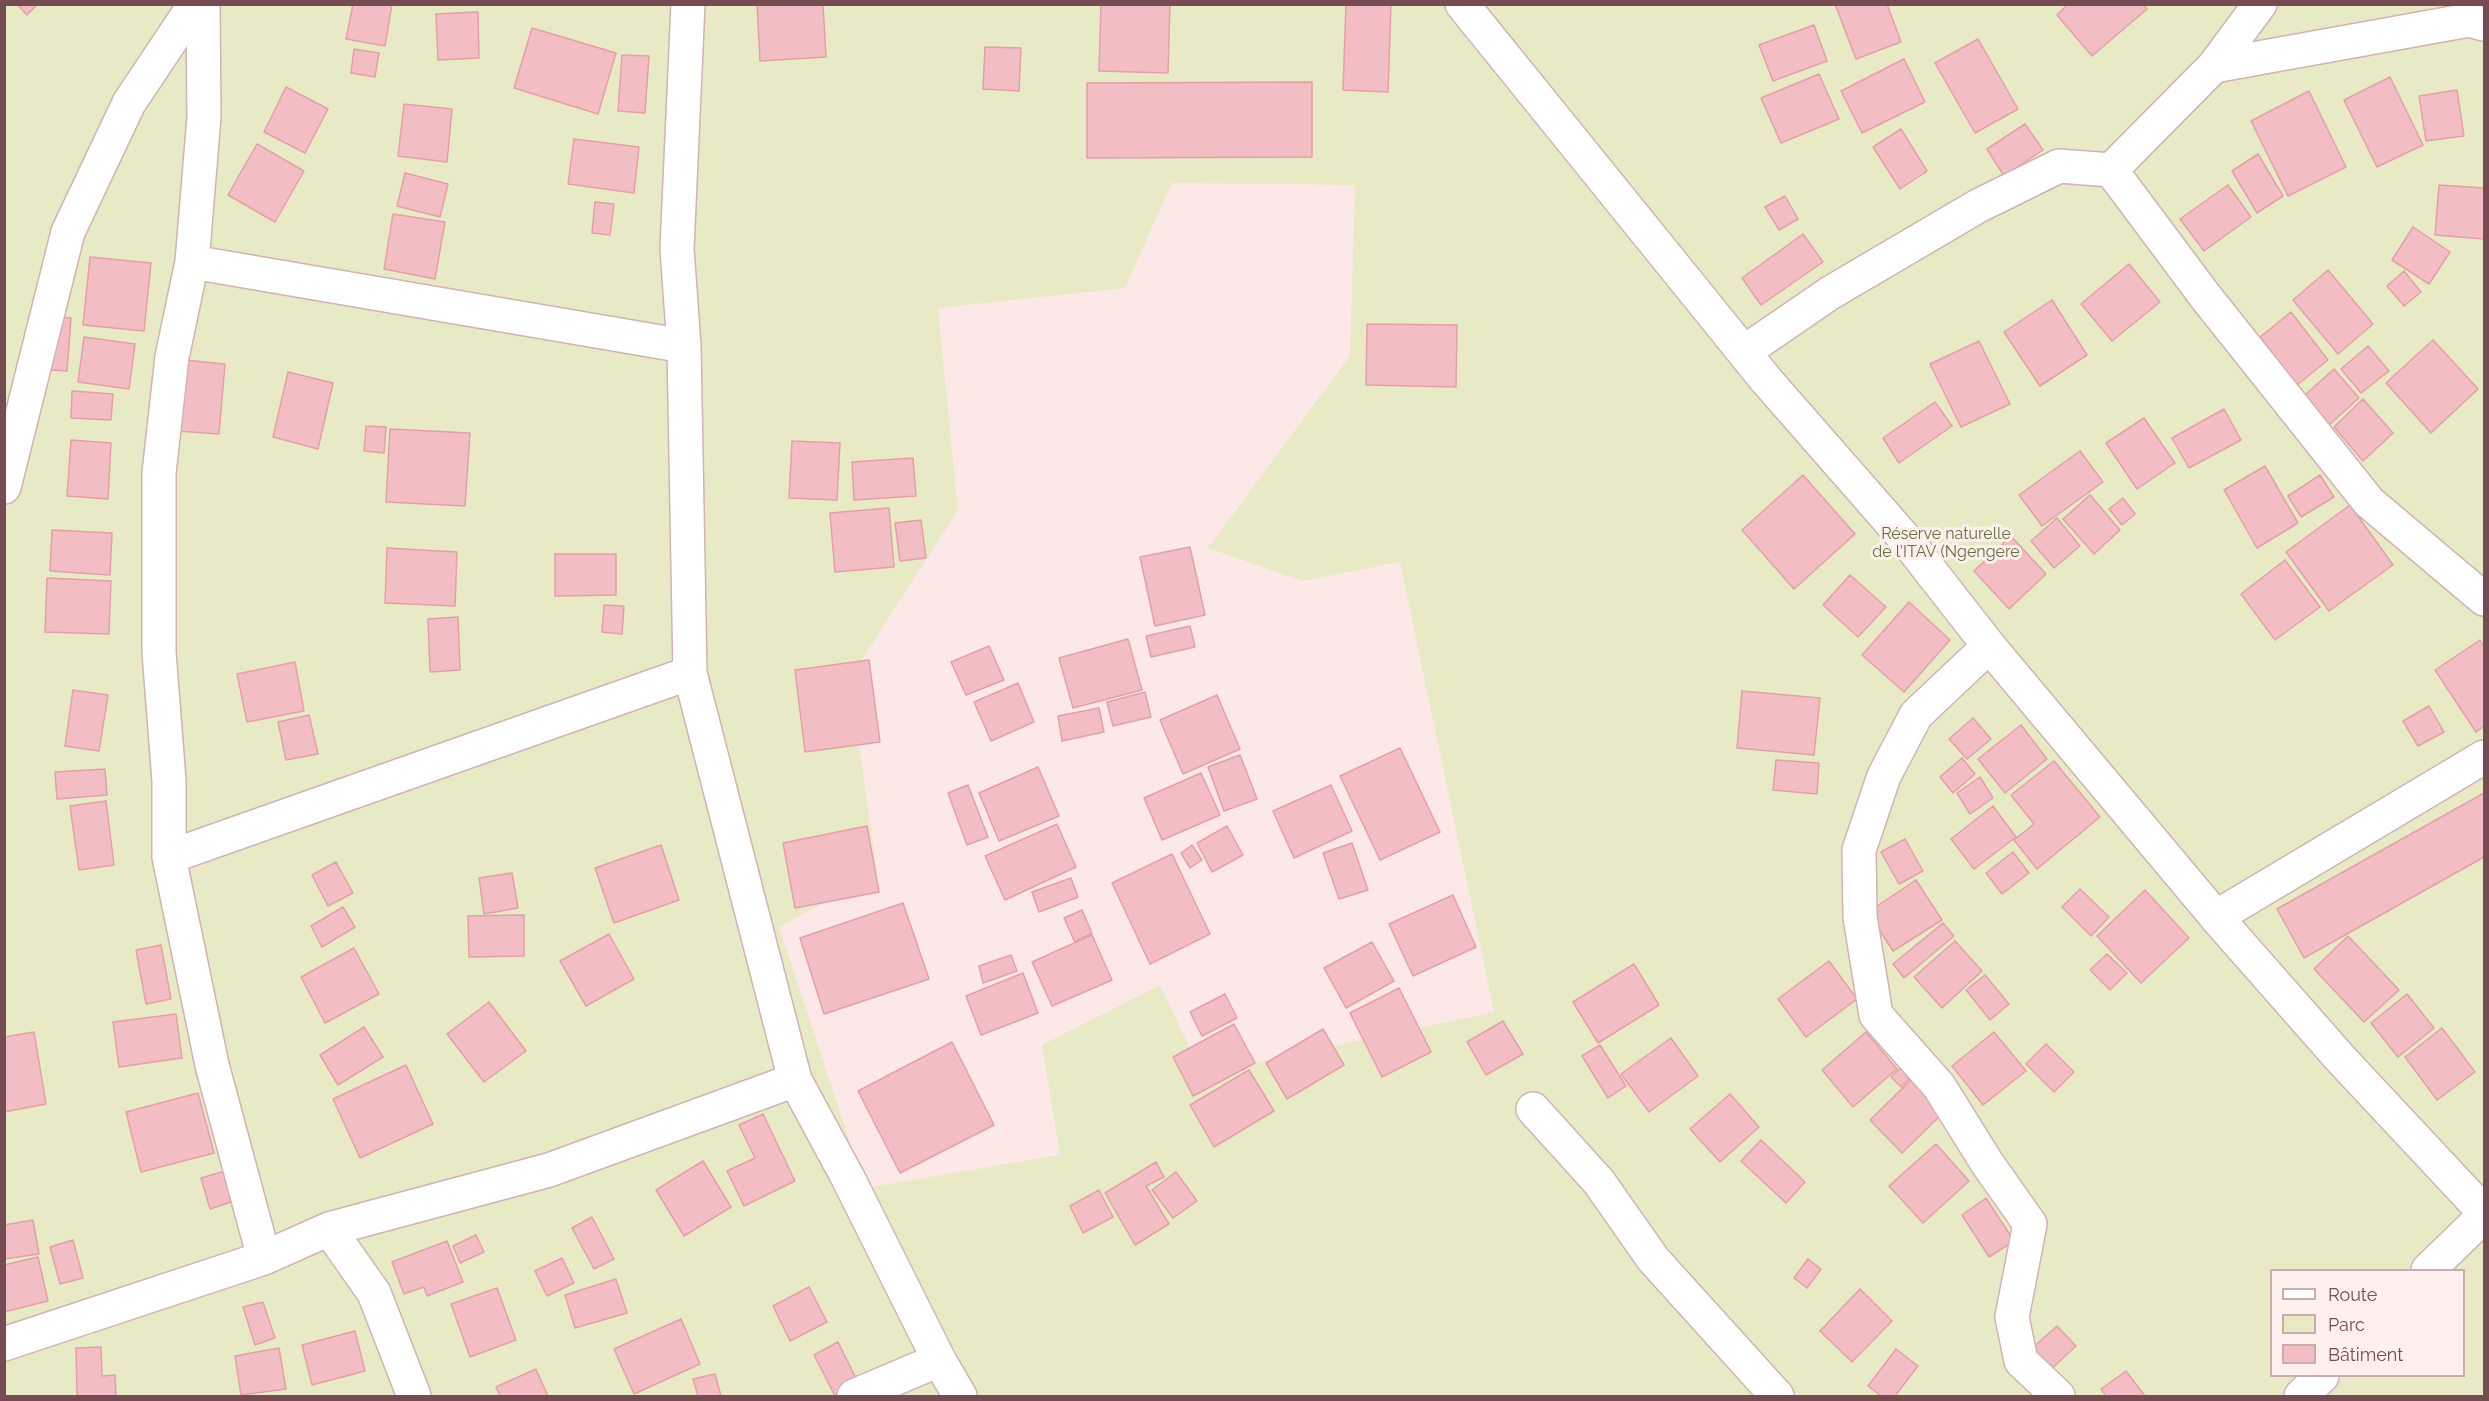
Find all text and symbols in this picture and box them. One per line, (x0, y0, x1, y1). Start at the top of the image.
park label: Réserve naturelle de l'ITAV (Ngengere (1872, 524, 2020, 562)
legend (2270, 1269, 2465, 1377)
text: Route (2328, 1284, 2377, 1305)
text: Parc (2328, 1314, 2365, 1335)
text: Bâtiment (2328, 1344, 2403, 1365)

